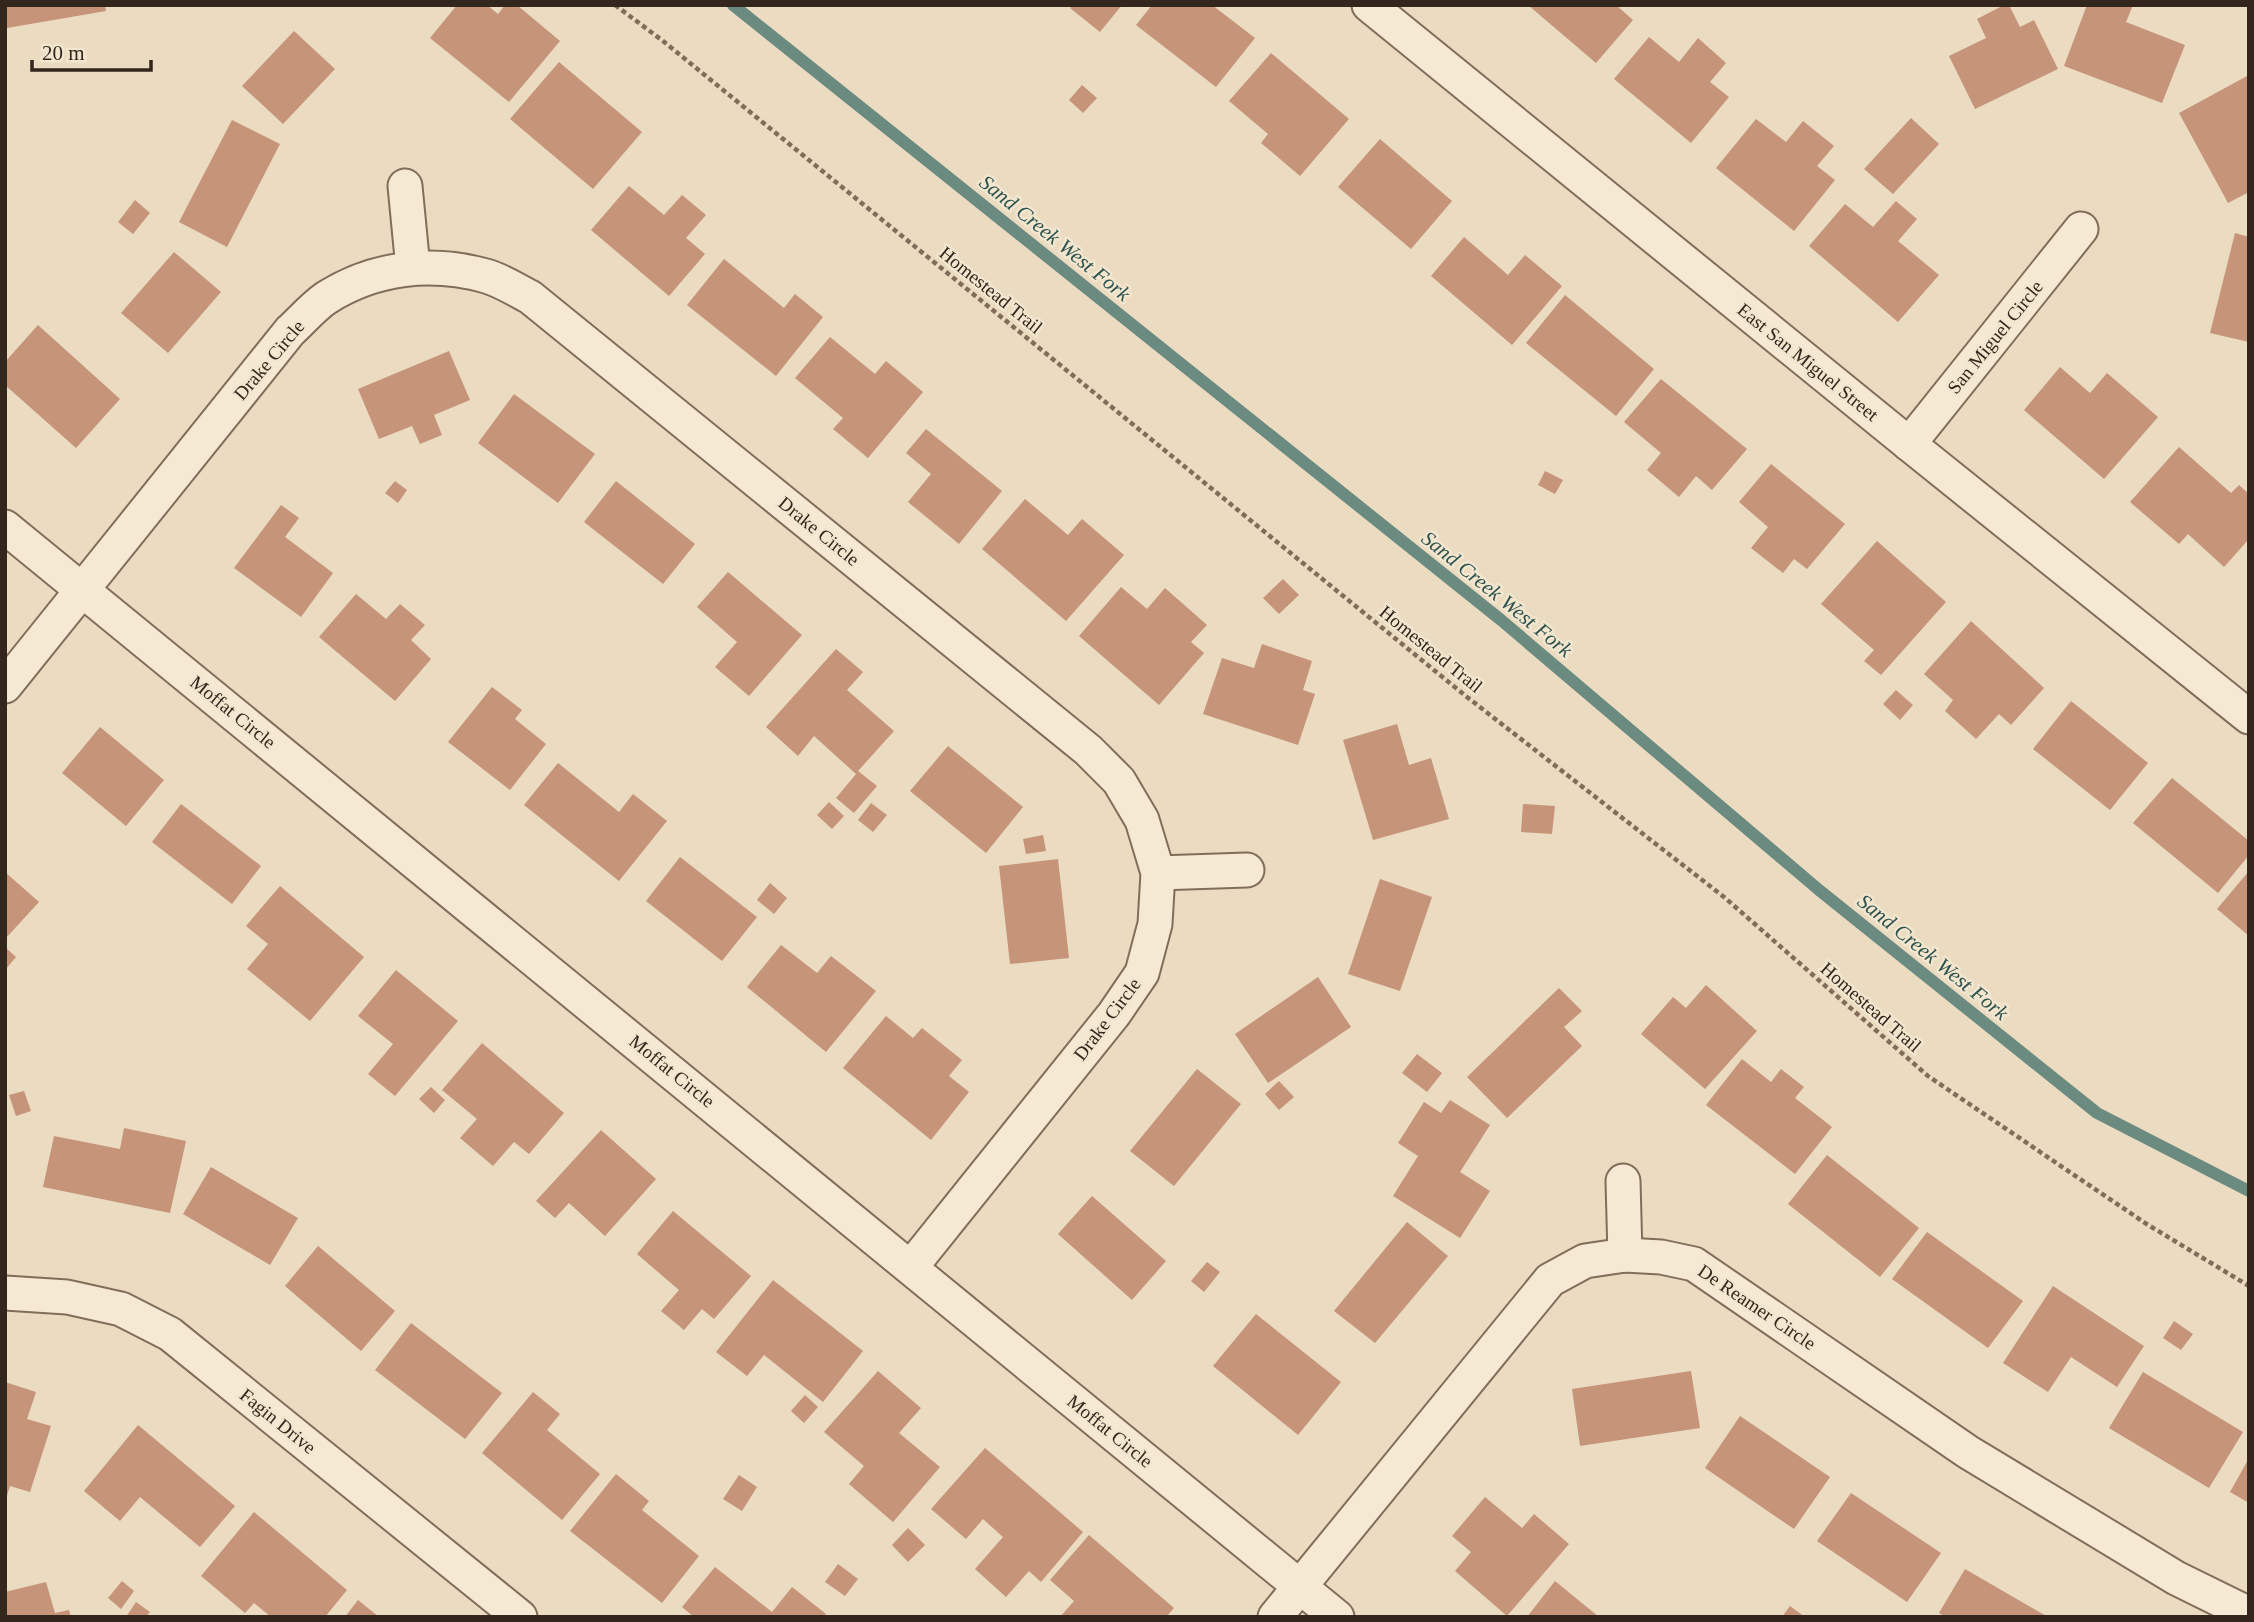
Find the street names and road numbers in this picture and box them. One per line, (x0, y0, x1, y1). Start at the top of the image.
street label: Homestead Trail (935, 242, 1047, 338)
street label: San Miguel Circle (1943, 276, 2047, 398)
street label: East San Miguel Street (1734, 299, 1883, 426)
street label: Drake Circle (230, 316, 308, 404)
street label: Drake Circle (774, 492, 864, 570)
street label: Homestead Trail (1375, 601, 1487, 697)
street label: Moffat Circle (186, 671, 280, 753)
street label: Homestead Trail (1817, 958, 1925, 1056)
street label: Drake Circle (1069, 974, 1145, 1064)
street label: Moffat Circle (625, 1030, 719, 1112)
street label: De Reamer Circle (1694, 1260, 1820, 1354)
street label: Fagin Drive (236, 1384, 320, 1458)
street label: Moffat Circle (1063, 1390, 1157, 1472)

